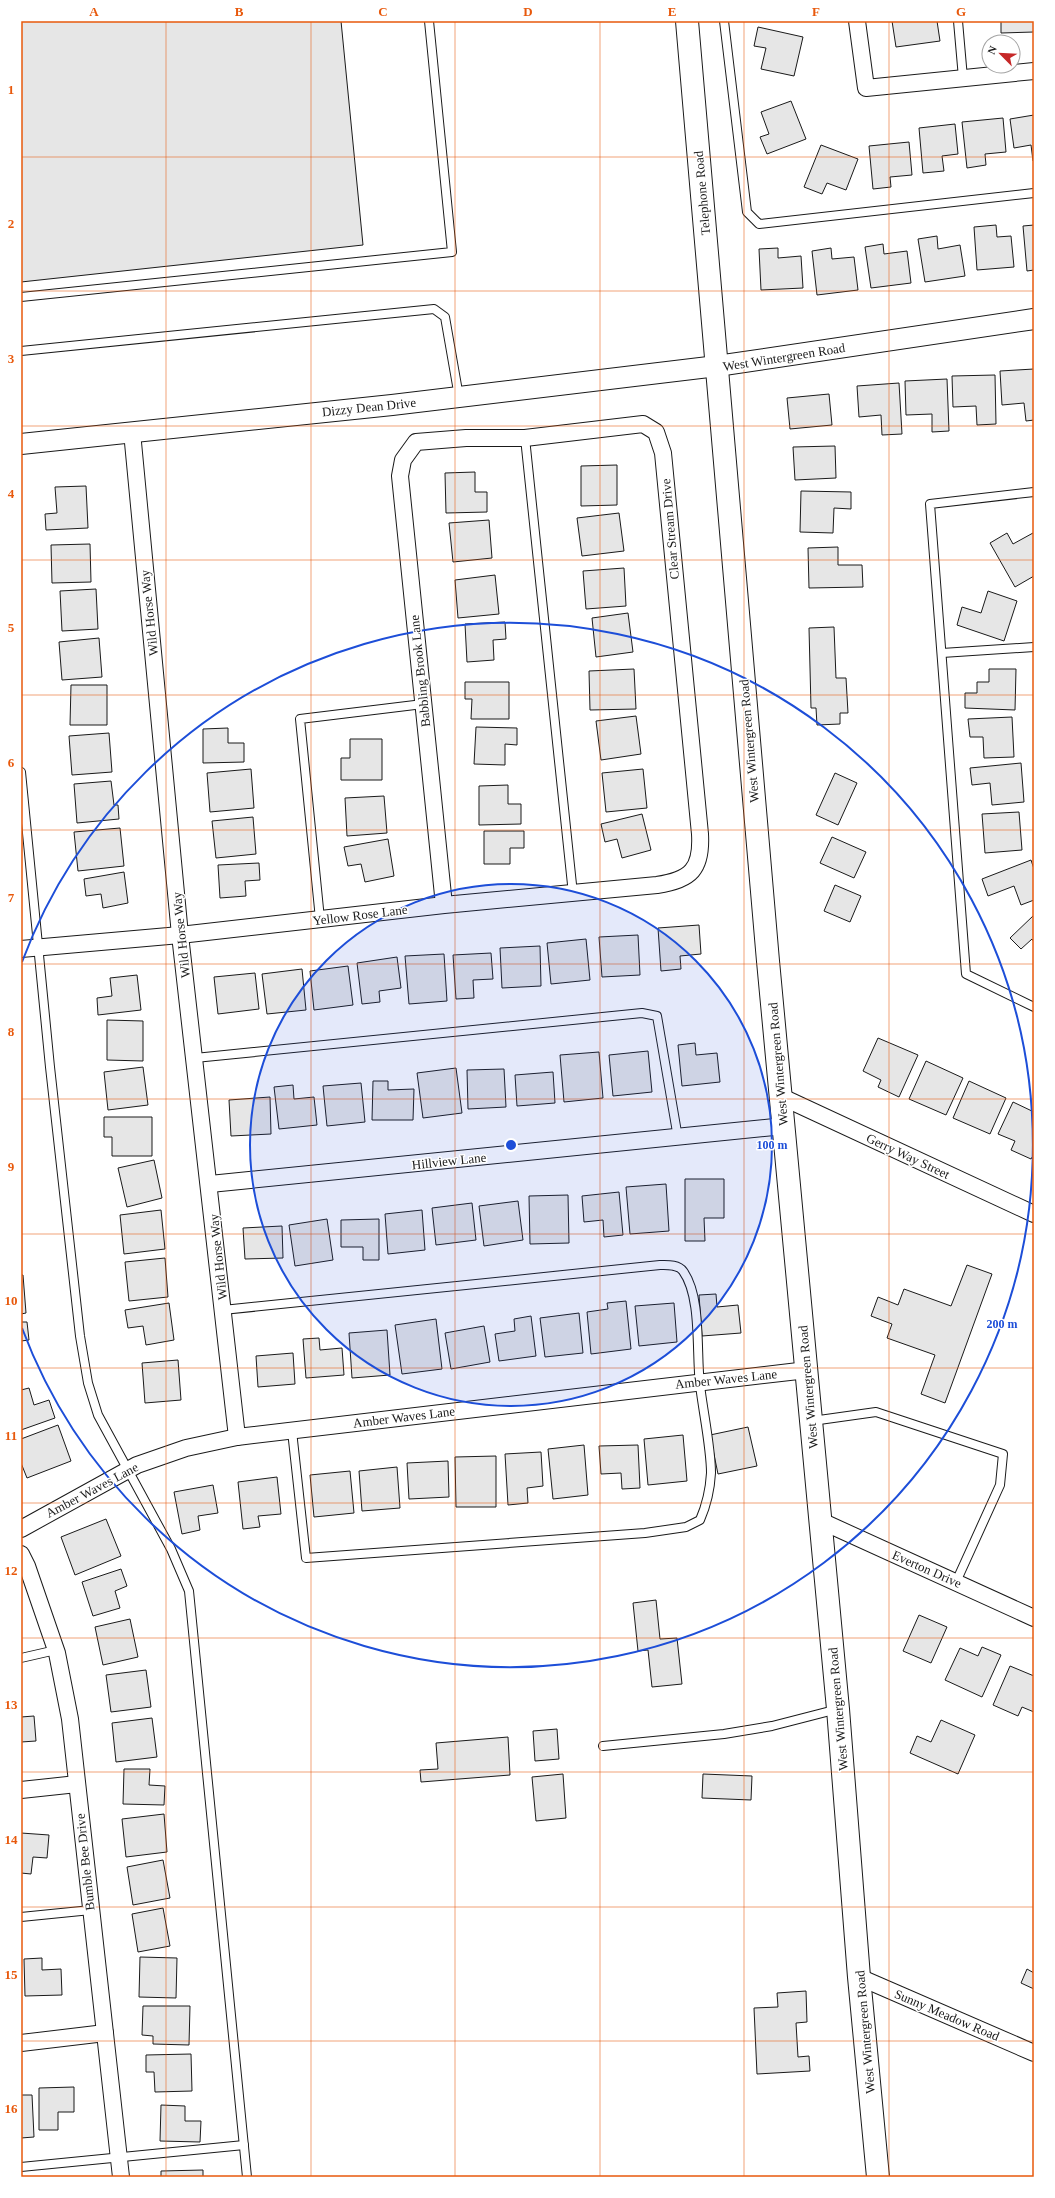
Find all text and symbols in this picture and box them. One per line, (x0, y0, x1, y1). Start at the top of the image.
text: A (89, 4, 99, 19)
text: B (235, 4, 244, 19)
text: C (378, 4, 388, 19)
text: D (523, 4, 533, 19)
text: E (668, 4, 676, 19)
text: F (812, 4, 820, 19)
text: G (956, 4, 966, 19)
north arrow (981, 34, 1021, 74)
text: N (985, 44, 999, 56)
text: 1 (8, 82, 14, 97)
street label: Telephone Road (691, 150, 713, 236)
text: 2 (8, 216, 14, 231)
street label: West Wintergreen Road (722, 340, 847, 374)
text: 3 (8, 351, 15, 366)
street label: Dizzy Dean Drive (321, 395, 417, 419)
street label: Clear Stream Drive (658, 478, 682, 580)
text: 4 (8, 486, 15, 501)
street label: Wild Horse Way (137, 569, 161, 657)
street label: Babbling Brook Lane (407, 614, 433, 728)
text: 5 (8, 620, 15, 635)
street label: West Wintergreen Road (736, 678, 762, 803)
text: 6 (8, 755, 15, 770)
text: 7 (8, 890, 15, 905)
street label: Wild Horse Way (169, 891, 193, 979)
street label: Yellow Rose Lane (312, 902, 409, 928)
street label: West Wintergreen Road (765, 1001, 791, 1126)
text: 8 (8, 1024, 15, 1039)
street label: Gerry Way Street (864, 1130, 952, 1182)
centre of rings (504, 1138, 518, 1152)
text: 100 m (757, 1138, 788, 1152)
street label: Hillview Lane (411, 1150, 487, 1172)
text: 9 (8, 1159, 15, 1174)
street label: Wild Horse Way (206, 1213, 230, 1301)
text: 10 (5, 1293, 18, 1308)
text: 200 m (987, 1317, 1018, 1331)
street label: West Wintergreen Road (795, 1324, 821, 1449)
street label: Amber Waves Lane (674, 1366, 778, 1392)
street label: Amber Waves Lane (352, 1403, 456, 1431)
text: 11 (5, 1428, 17, 1443)
street label: Amber Waves Lane (43, 1459, 141, 1521)
street label: Everton Drive (890, 1547, 964, 1591)
text: 12 (5, 1563, 18, 1578)
street label: West Wintergreen Road (825, 1646, 851, 1771)
text: 13 (5, 1697, 18, 1712)
street label: Bumble Bee Drive (72, 1813, 98, 1911)
text: 14 (5, 1832, 18, 1847)
text: 15 (5, 1967, 18, 1982)
street label: West Wintergreen Road (852, 1969, 878, 2094)
street label: Sunny Meadow Road (892, 1986, 1002, 2044)
text: 16 (5, 2101, 18, 2116)

